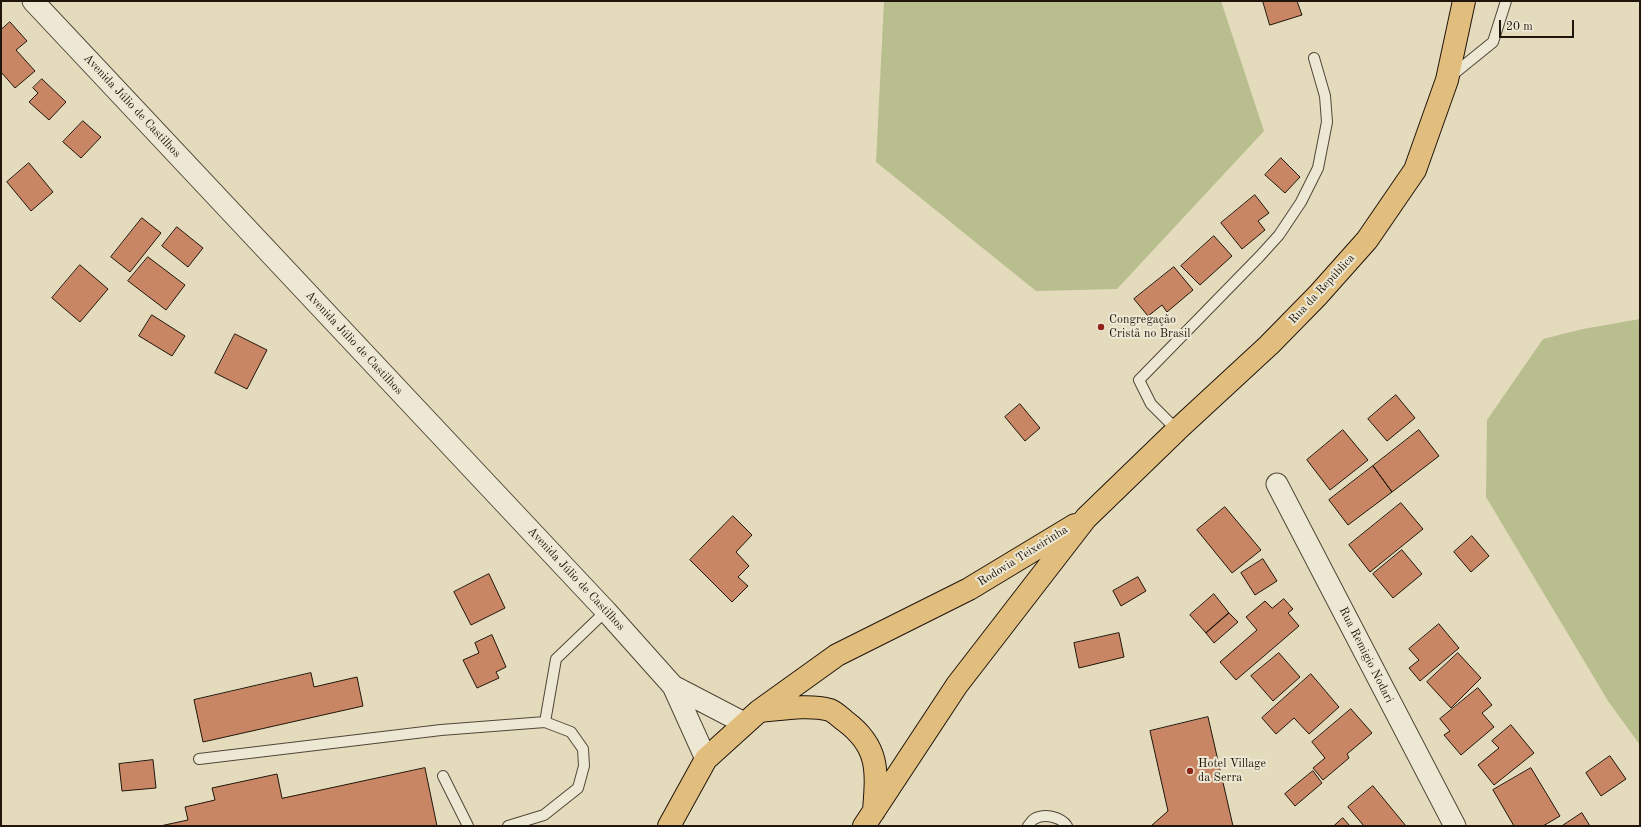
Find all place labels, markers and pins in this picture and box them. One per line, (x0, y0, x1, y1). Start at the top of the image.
place label: Congregação Cristã no Brasil (1109, 313, 1191, 341)
marker: Congregação Cristã no Brasil (1096, 322, 1106, 332)
place label: Hotel Village da Serra (1198, 757, 1266, 785)
marker: Hotel Village da Serra (1185, 766, 1195, 776)

